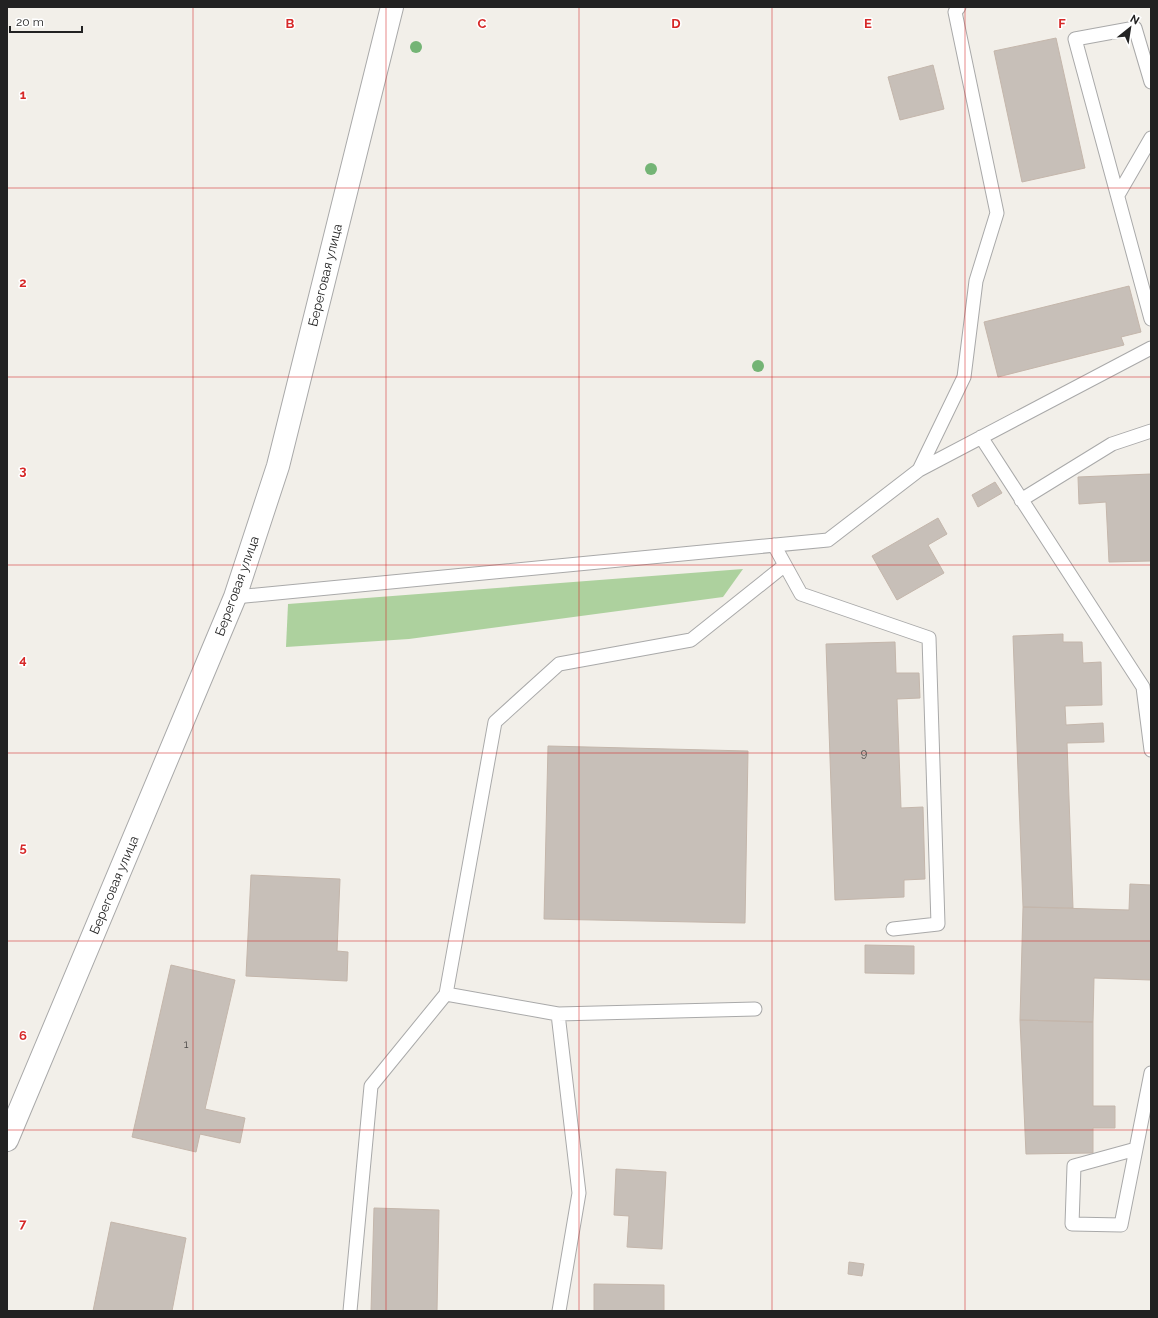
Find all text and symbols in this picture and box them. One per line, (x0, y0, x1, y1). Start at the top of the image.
scale bar (10, 8, 82, 34)
north arrow (1110, 8, 1150, 48)
text: N (1128, 12, 1142, 28)
text: 20 m (16, 15, 44, 29)
text: B (286, 16, 295, 31)
text: C (478, 16, 487, 31)
text: D (671, 16, 681, 31)
text: E (864, 16, 872, 31)
text: F (1058, 16, 1066, 31)
text: 1 (20, 87, 27, 102)
street label: Береговая улица (305, 222, 345, 328)
text: 2 (19, 275, 27, 290)
text: 3 (19, 463, 27, 478)
street label: Береговая улица (212, 534, 262, 638)
text: 4 (19, 652, 27, 667)
house number: 9 (861, 747, 867, 760)
street label: Береговая улица (87, 834, 141, 936)
text: 5 (19, 840, 27, 855)
text: 6 (19, 1028, 27, 1043)
house number: 1 (184, 1038, 189, 1051)
text: 7 (19, 1216, 27, 1231)

